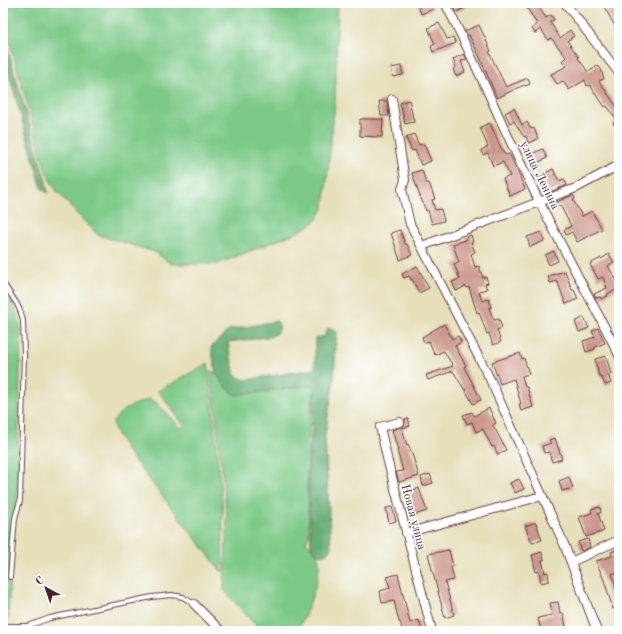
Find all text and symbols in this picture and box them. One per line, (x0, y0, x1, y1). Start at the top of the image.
street label: улица Ленина (517, 139, 561, 212)
street label: Новая улица (399, 483, 428, 551)
north arrow (26, 568, 66, 608)
text: С (34, 575, 47, 588)

